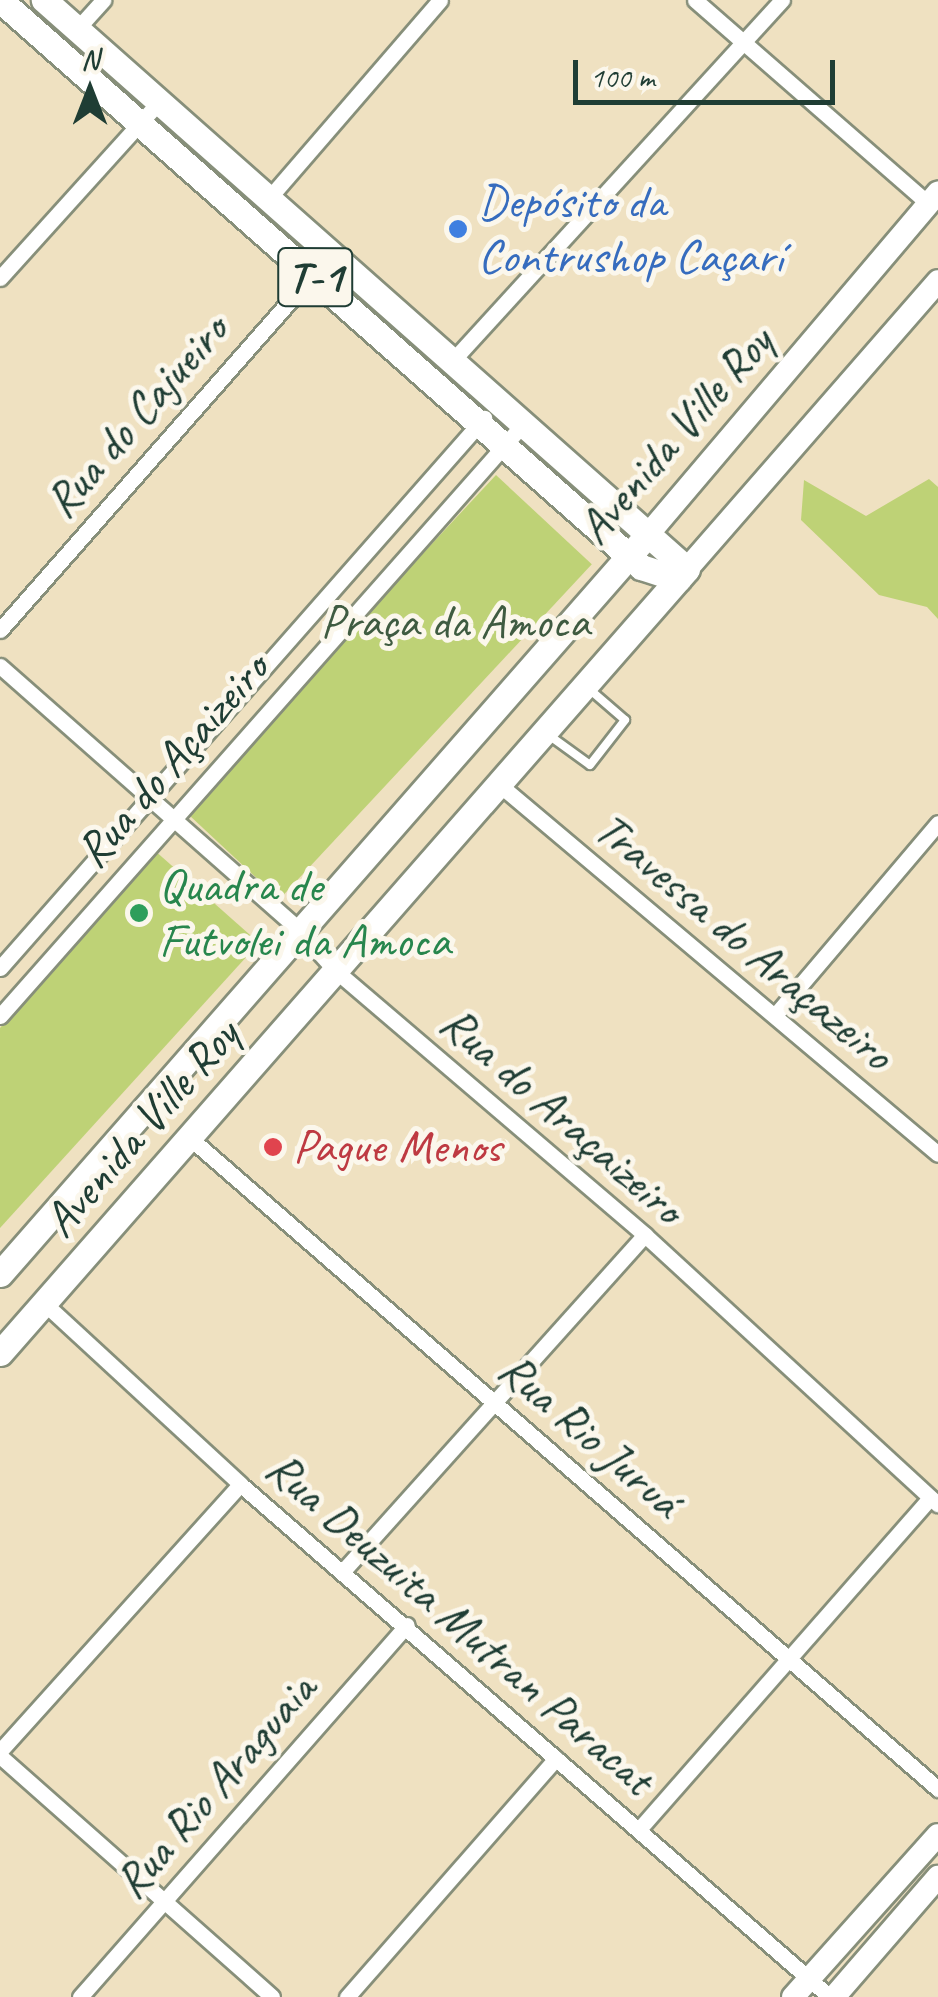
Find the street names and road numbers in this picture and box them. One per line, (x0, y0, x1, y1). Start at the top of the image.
road number: T-1 (275, 237, 355, 317)
street label: Rua do Cajueiro (32, 303, 240, 529)
street label: Avenida Ville Roy (565, 314, 785, 556)
street label: Rua do Açaizeiro (63, 641, 281, 879)
street label: Travessa do Araçazeiro (583, 799, 905, 1083)
street label: Rua do Araçaizeiro (429, 994, 695, 1236)
street label: Avenida Ville Roy (31, 1007, 251, 1249)
street label: Rua Rio Juruá (487, 1340, 693, 1530)
street label: Rua Deuzuita Mutran Paracat (256, 1440, 664, 1806)
street label: Rua Rio Araguaia (101, 1661, 329, 1911)

